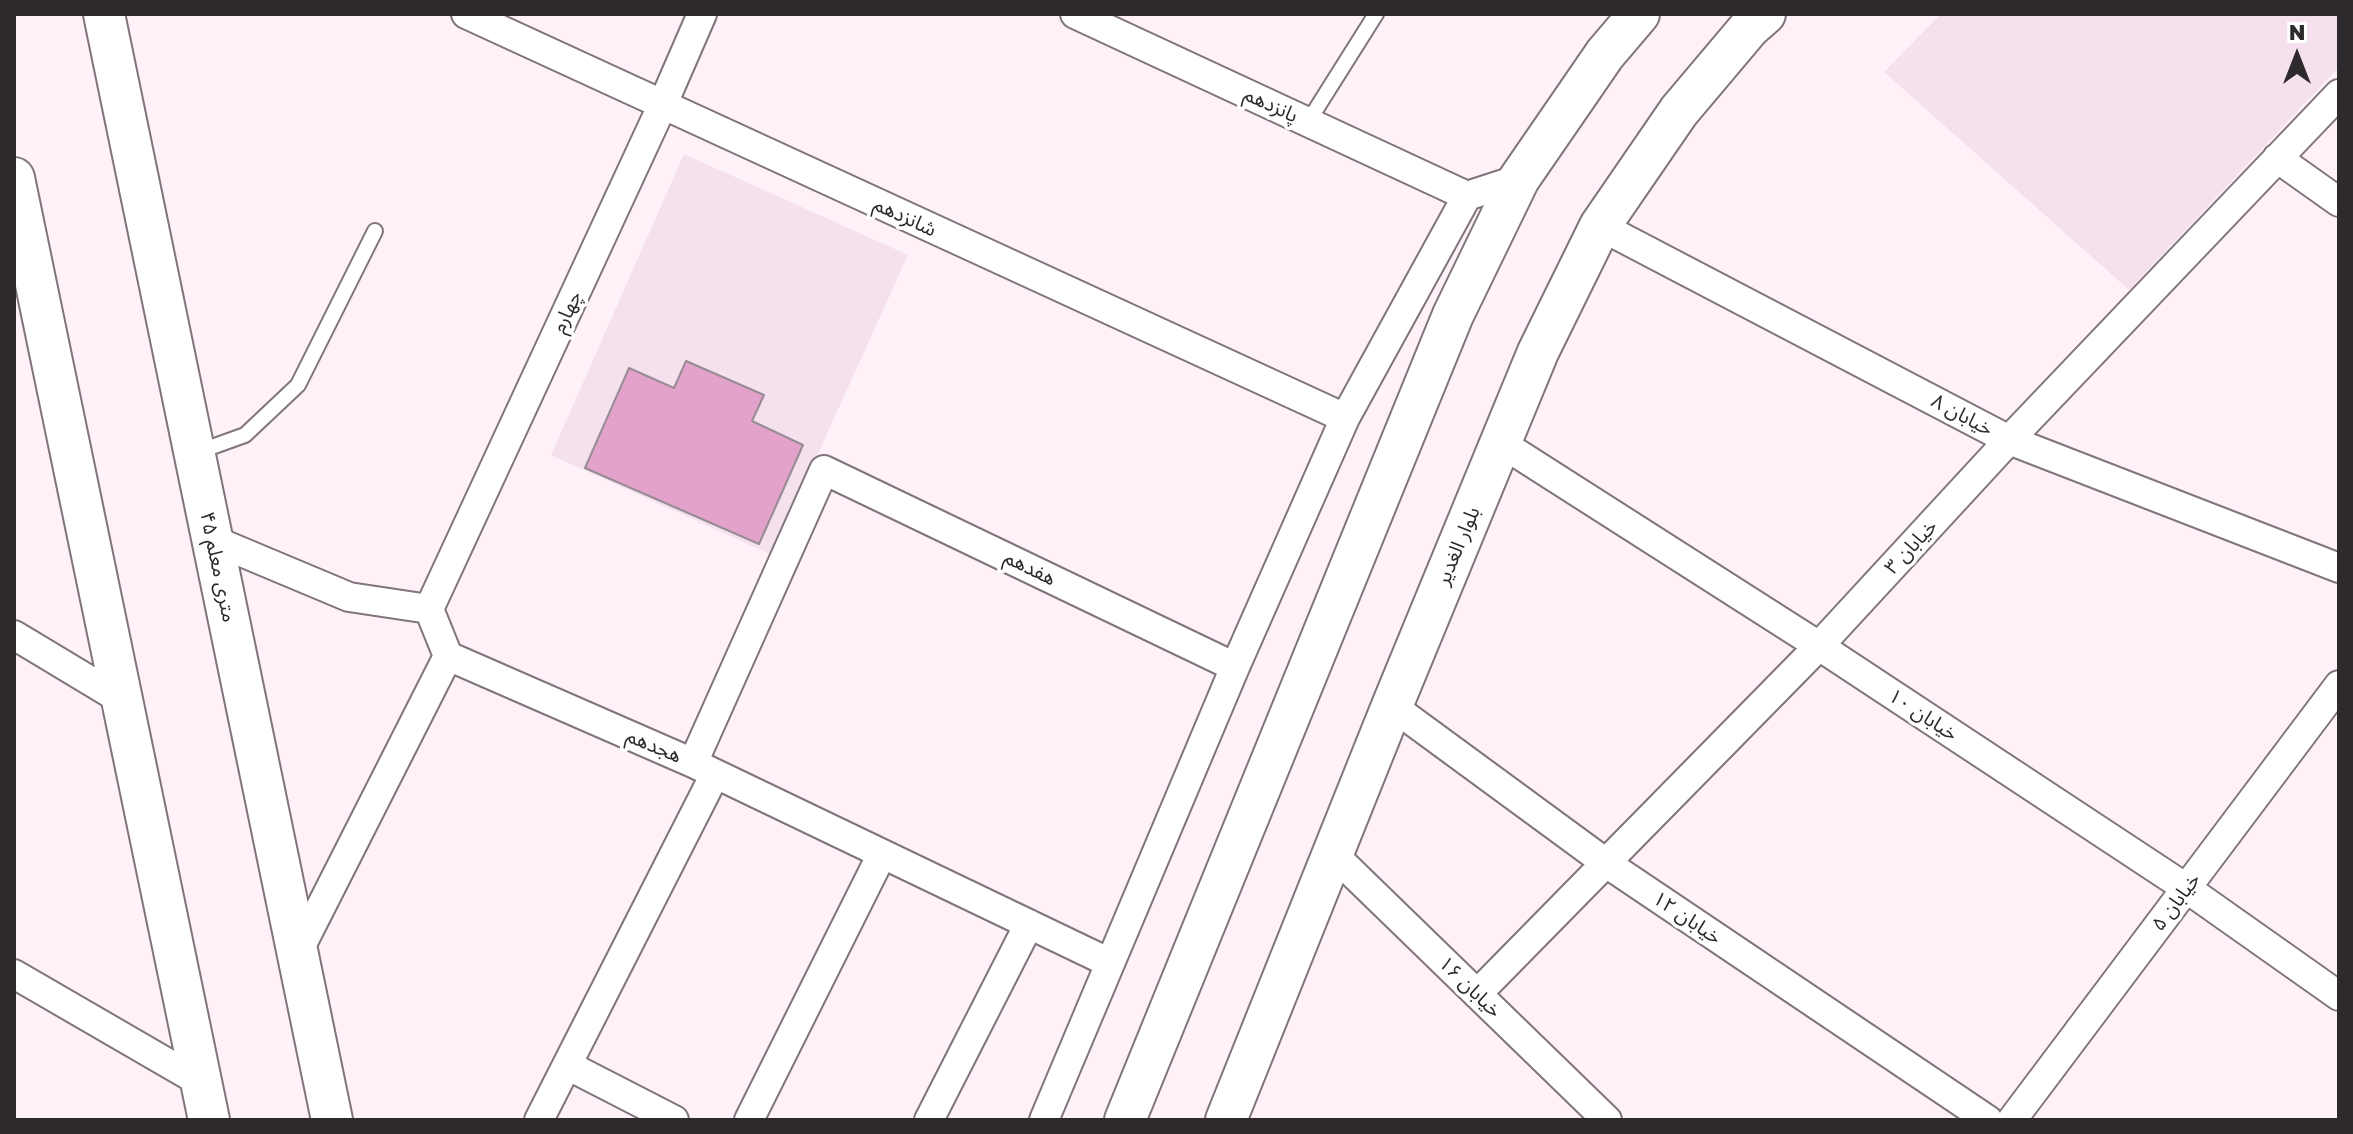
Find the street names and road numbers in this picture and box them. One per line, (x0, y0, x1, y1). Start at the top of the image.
street label: پانزدهم (1240, 82, 1302, 128)
street label: شانزدهم (870, 192, 940, 242)
street label: چهارم (547, 287, 587, 337)
street label: خیابان ۸ (1927, 389, 1997, 441)
street label: بلوار الغدیر (1431, 503, 1485, 589)
street label: ۴۵ متری معلم (195, 510, 241, 624)
street label: خیابان ۳ (1880, 515, 1942, 579)
street label: هفدهم (1000, 545, 1060, 591)
street label: خیابان ۱۰ (1884, 684, 1962, 746)
street label: هجدهم (623, 724, 685, 768)
street label: خیابان ۵ (2146, 868, 2206, 936)
street label: خیابان ۱۲ (1648, 886, 1726, 950)
street label: خیابان ۱۶ (1434, 951, 1506, 1023)

